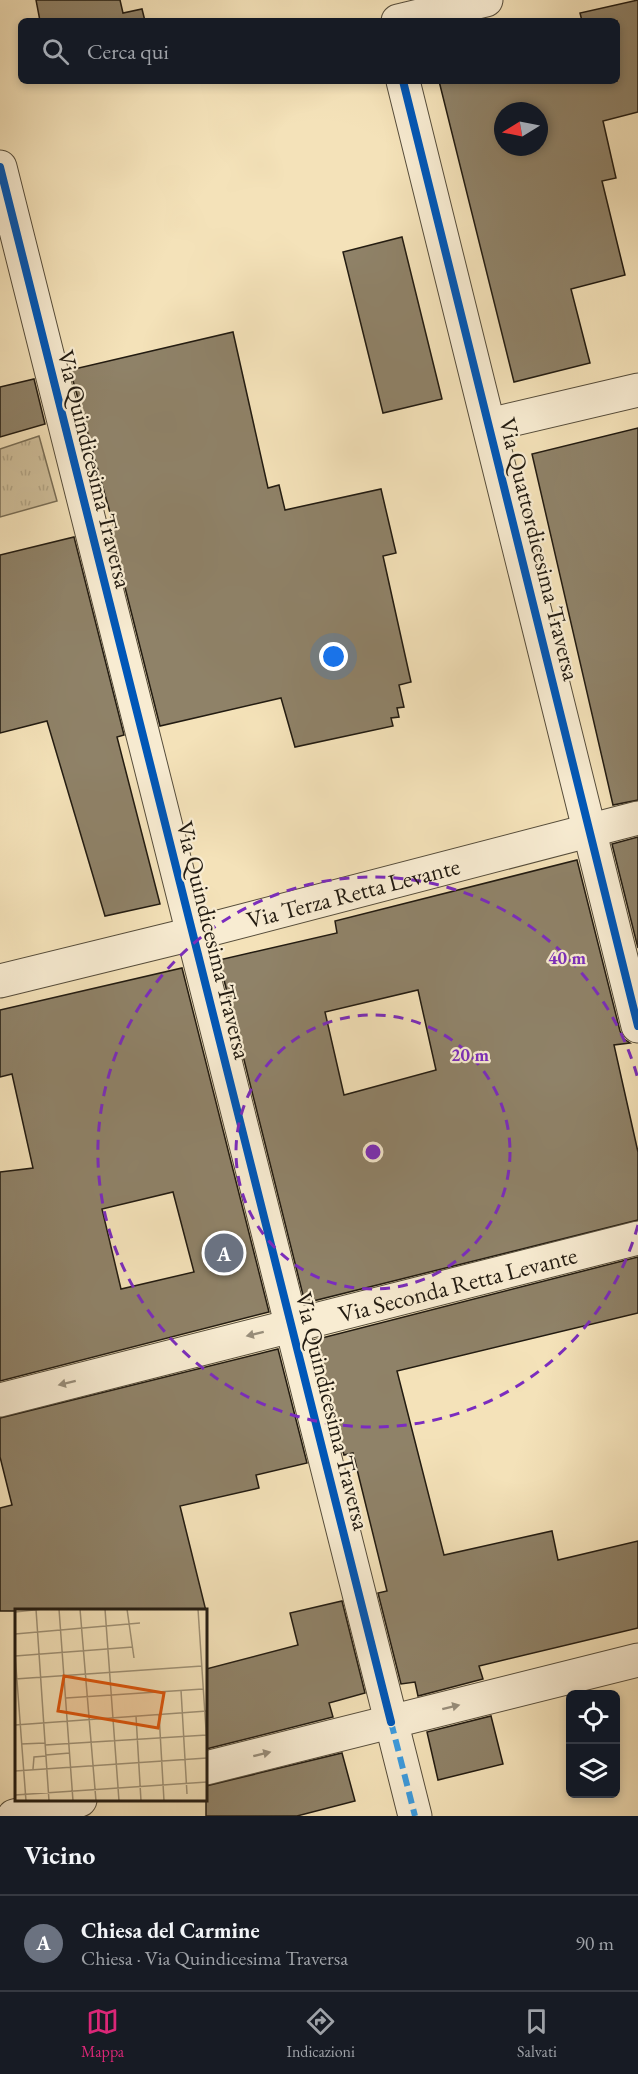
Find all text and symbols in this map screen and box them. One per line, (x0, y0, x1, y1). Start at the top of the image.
search box (18, 18, 620, 84)
icon: search (39, 35, 72, 68)
text: Cerca qui (87, 37, 169, 66)
north arrow (494, 102, 548, 156)
street label: Via Quindicesima Traversa (50, 347, 140, 592)
street label: Via Quattordicesima Traversa (492, 414, 588, 684)
your location (319, 642, 348, 671)
street label: Via Quindicesima Traversa (169, 818, 259, 1063)
street label: Via Terza Retta Levante (243, 850, 463, 935)
text: 40 m (548, 946, 586, 969)
text: 20 m (451, 1043, 489, 1066)
centre of rings (363, 1142, 383, 1162)
pin: A (204, 1230, 244, 1276)
street label: Via Seconda Retta Levante (335, 1239, 580, 1329)
street label: Via Quindicesima Traversa (288, 1289, 378, 1534)
one-way arrow (246, 1330, 264, 1339)
one-way arrow (57, 1378, 76, 1388)
inset map (15, 1609, 207, 1801)
map controls (566, 1690, 620, 1798)
button: locate (566, 1690, 620, 1744)
one-way arrow (443, 1702, 461, 1711)
button: layers (566, 1744, 620, 1798)
one-way arrow (253, 1749, 271, 1759)
text: Vicino (24, 1838, 95, 1872)
text: Chiesa del Carmine (81, 1916, 260, 1945)
text: A (36, 1930, 51, 1956)
text: 90 m (575, 1930, 614, 1956)
text: Chiesa · Via Quindicesima Traversa (81, 1945, 348, 1971)
tab: Mappa (81, 2005, 124, 2062)
tab: Indicazioni (286, 2005, 355, 2062)
tab: Salvati (517, 2005, 557, 2062)

